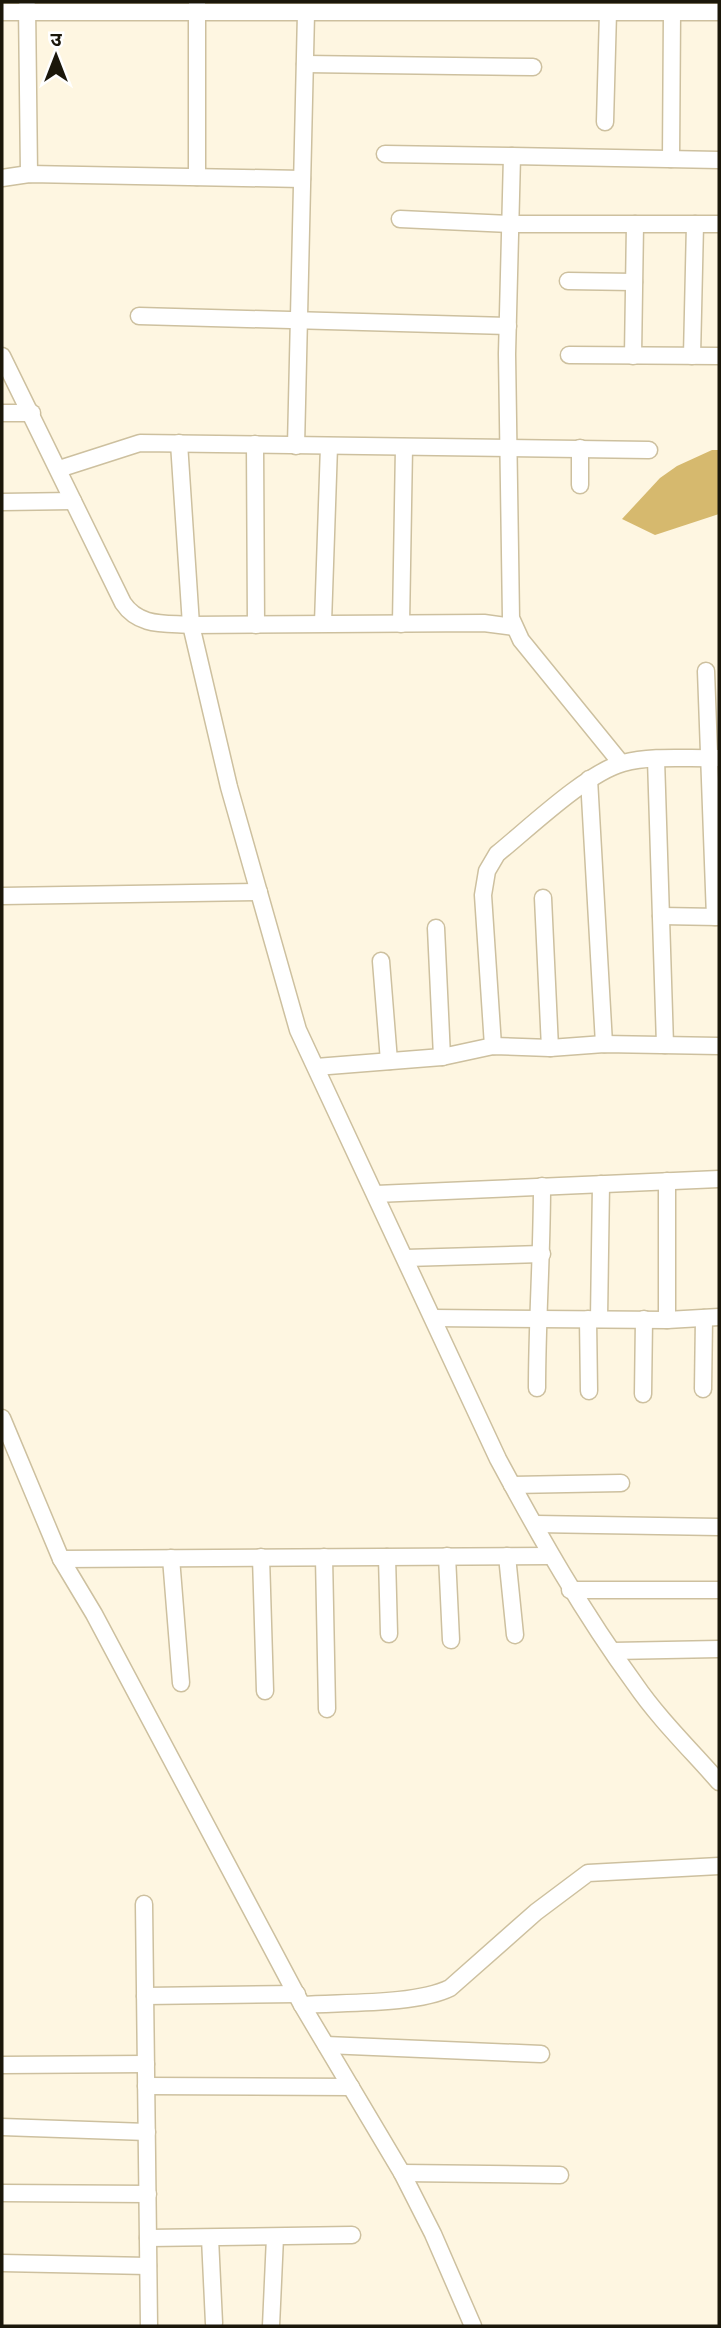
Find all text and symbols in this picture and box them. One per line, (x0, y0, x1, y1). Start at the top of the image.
north arrow (21, 21, 91, 91)
text: उ (50, 28, 62, 51)

